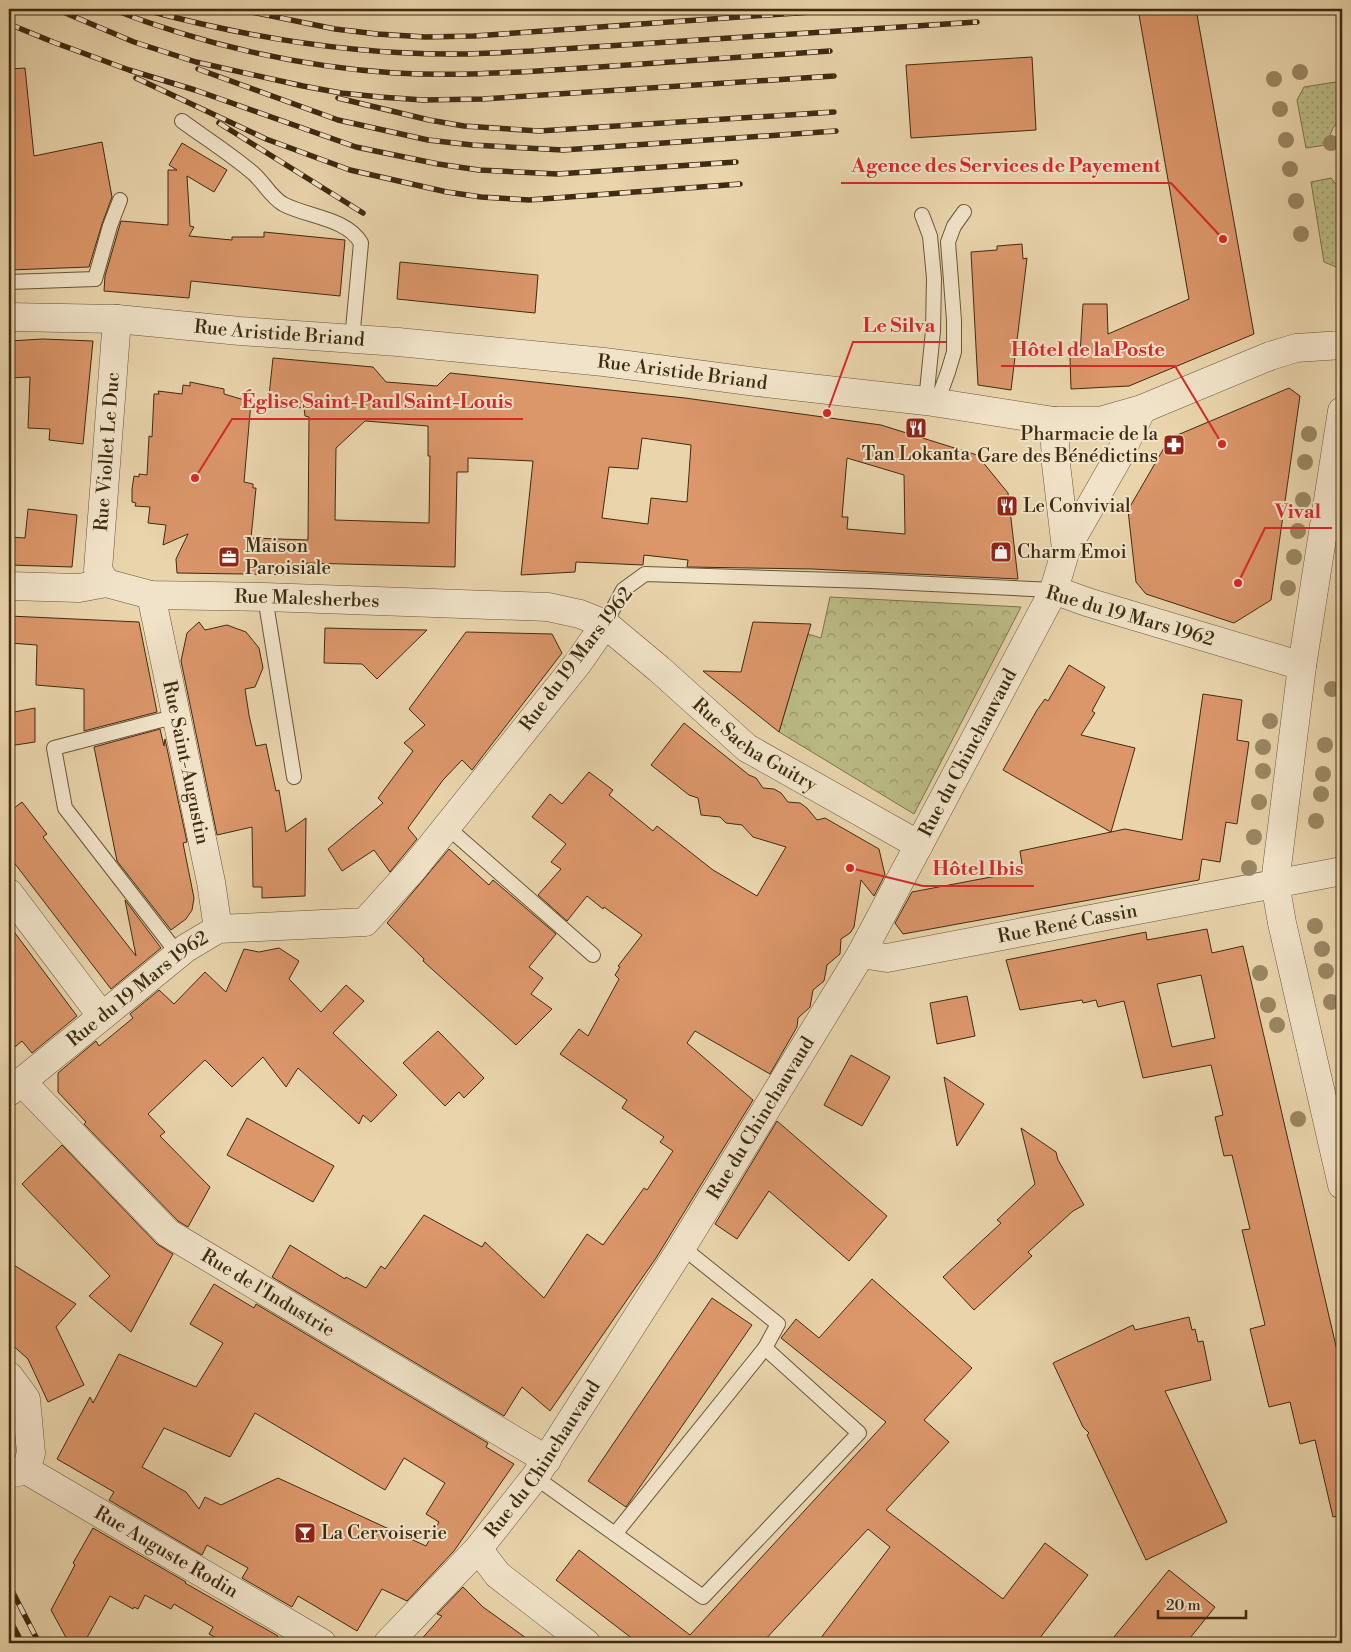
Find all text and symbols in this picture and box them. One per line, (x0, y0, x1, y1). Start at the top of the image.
callout: Agence des Services de Payement (841, 148, 1171, 183)
text: Agence des Services de Payement (850, 154, 1162, 179)
callout: Le Silva (853, 307, 946, 342)
text: Le Silva (863, 314, 935, 339)
street label: Rue Aristide Briand (193, 315, 366, 352)
callout: Hôtel de la Poste (1001, 331, 1175, 366)
text: Hôtel de la Poste (1011, 338, 1165, 363)
street label: Rue Aristide Briand (596, 349, 769, 395)
street label: Rue Viollet Le Duc (89, 371, 125, 532)
callout: Église Saint-Paul Saint-Louis (232, 384, 523, 419)
text: Église Saint-Paul Saint-Louis (242, 389, 512, 415)
restaurant icon: Tan Lokanta (904, 416, 928, 440)
place label: Pharmacie de la Gare des Bénédictins (977, 422, 1158, 468)
pharmacy icon: Pharmacie de la Gare des Bénédictins (1162, 433, 1186, 457)
place label: Tan Lokanta (862, 442, 971, 466)
callout: Vival (1265, 493, 1332, 528)
restaurant icon: Le Convivial (995, 494, 1019, 518)
place label: Le Convivial (1023, 494, 1131, 518)
text: Vival (1274, 500, 1322, 525)
place label: Maison Paroisiale (245, 534, 331, 580)
shop icon: Charm Emoi (989, 540, 1013, 564)
place label: Charm Emoi (1017, 540, 1127, 564)
office icon: Maison Paroisiale (217, 545, 241, 569)
street label: Rue du 19 Mars 1962 (1043, 580, 1217, 652)
street label: Rue du 19 Mars 1962 (514, 582, 638, 736)
street label: Rue Malesherbes (234, 584, 380, 613)
street label: Rue du Chinchauvaud (913, 664, 1022, 841)
street label: Rue Saint-Augustin (157, 678, 215, 847)
street label: Rue Sacha Guitry (687, 693, 822, 797)
callout: Hôtel Ibis (923, 851, 1034, 886)
text: Hôtel Ibis (932, 857, 1024, 882)
street label: Rue René Cassin (995, 898, 1139, 949)
street label: Rue du 19 Mars 1962 (62, 925, 213, 1052)
street label: Rue du Chinchauvaud (702, 1032, 820, 1204)
street label: Rue de l'Industrie (197, 1244, 339, 1342)
street label: Rue du Chinchauvaud (479, 1376, 606, 1543)
street label: Rue Auguste Rodin (90, 1501, 243, 1603)
bar icon: La Cervoiserie (293, 1521, 317, 1545)
place label: La Cervoiserie (321, 1521, 447, 1545)
scale bar (1158, 1587, 1246, 1619)
text: 20 m (1166, 1596, 1201, 1615)

